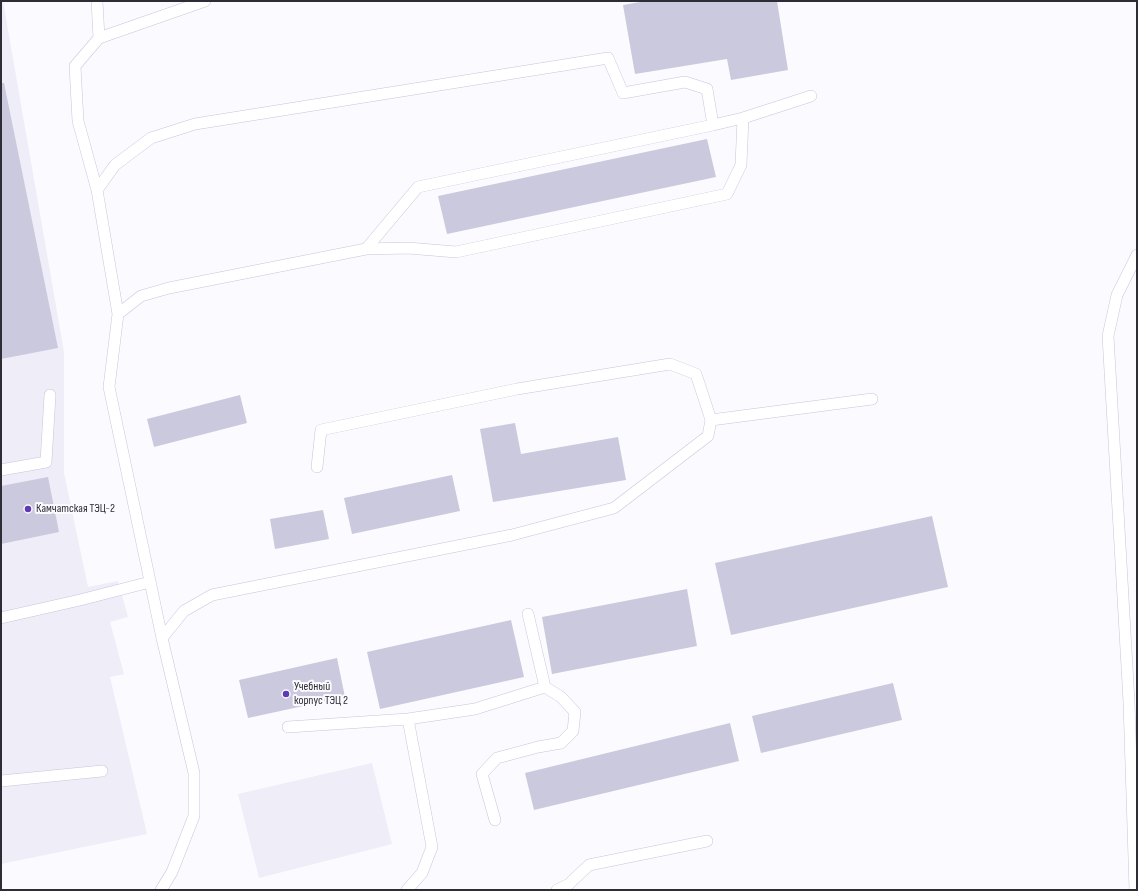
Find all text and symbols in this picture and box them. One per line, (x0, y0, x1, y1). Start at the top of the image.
place label: Камчатская ТЭЦ-2 (36, 502, 115, 516)
marker: Камчатская ТЭЦ-2 (23, 504, 33, 514)
place label: Учебный корпус ТЭЦ 2 (294, 680, 348, 708)
marker: Учебный корпус ТЭЦ 2 (281, 689, 291, 699)

